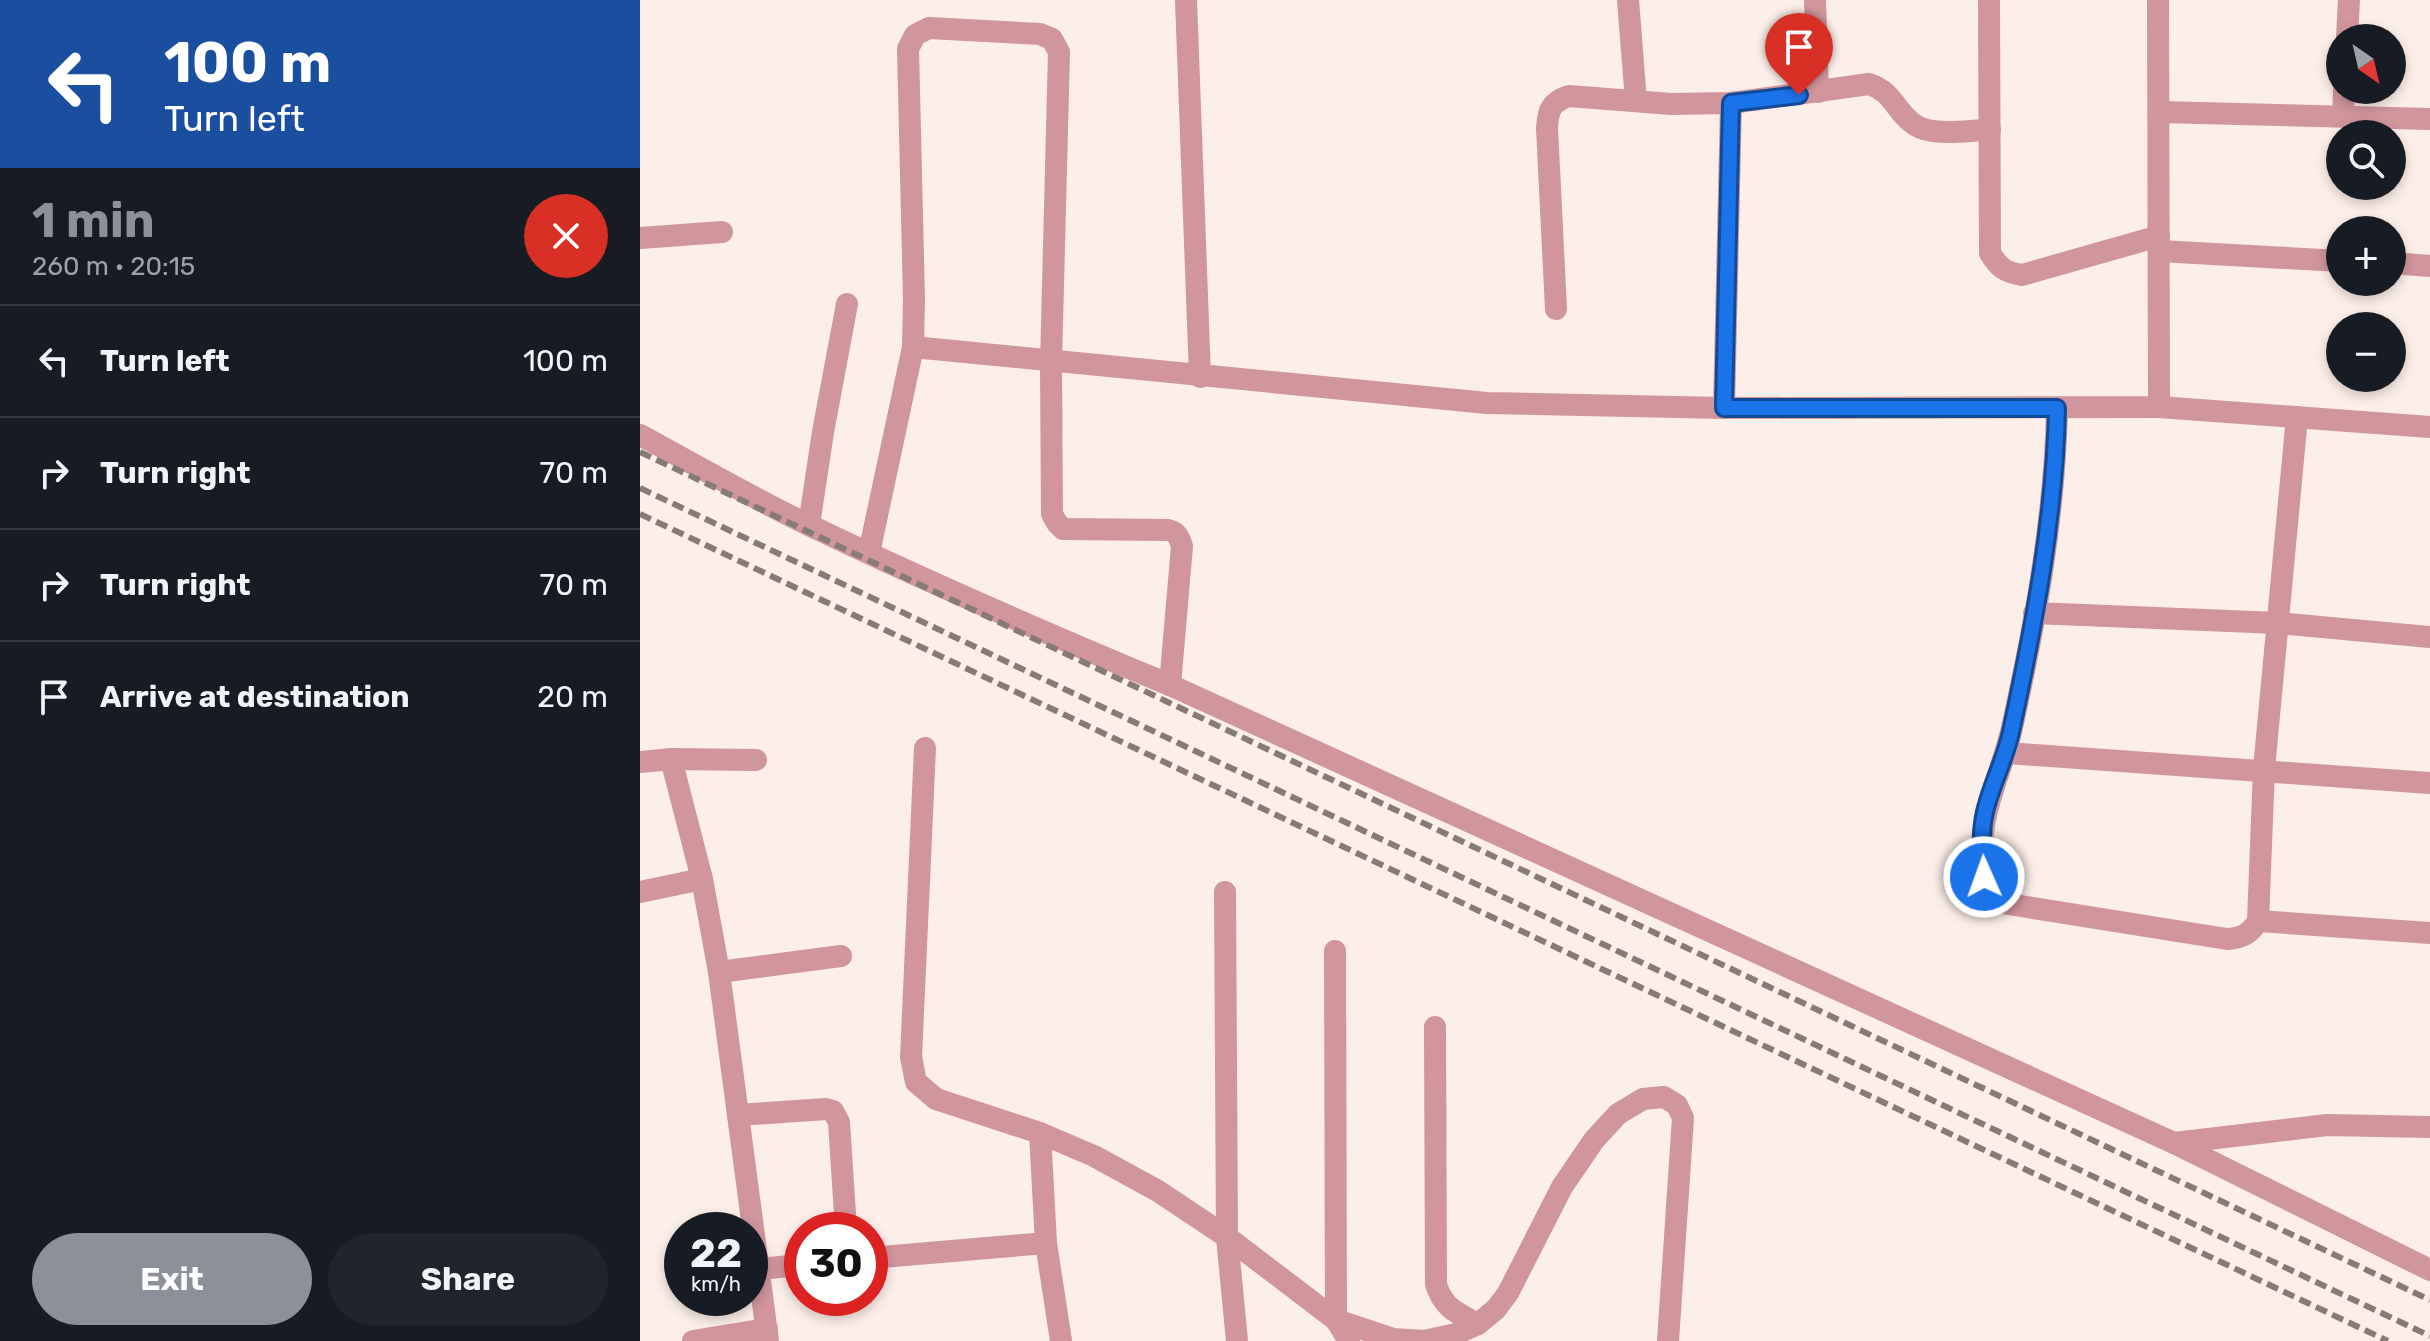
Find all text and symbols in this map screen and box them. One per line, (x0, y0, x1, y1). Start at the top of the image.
pin (1765, 13, 1833, 95)
north arrow (2326, 24, 2406, 104)
map controls (2326, 24, 2406, 392)
icon: arrive (1777, 25, 1821, 69)
text: 100 m (164, 30, 331, 96)
icon: left (32, 32, 136, 136)
text: Turn left (164, 97, 305, 140)
button: search (2326, 120, 2406, 200)
text: 1 min (32, 192, 155, 249)
button: close (524, 194, 608, 278)
button: + (2326, 216, 2406, 296)
text: 260 m · 20:15 (32, 251, 195, 282)
button: − (2326, 312, 2406, 392)
icon: left (32, 339, 76, 383)
text: Turn left (100, 343, 230, 379)
text: 100 m (523, 343, 608, 379)
icon: right (32, 451, 76, 495)
text: Turn right (100, 455, 251, 491)
text: 70 m (540, 455, 608, 491)
icon: right (32, 563, 76, 607)
text: Turn right (100, 567, 251, 603)
text: 70 m (540, 567, 608, 603)
icon: arrive (32, 675, 76, 719)
text: Arrive at destination (100, 679, 410, 715)
text: 20 m (537, 679, 608, 715)
position arrow (1942, 835, 2026, 919)
speed limit sign: 30 (784, 1212, 888, 1316)
text: 22 (690, 1230, 742, 1277)
button: Exit (32, 1233, 312, 1325)
button: Share (328, 1233, 608, 1325)
text: km/h (691, 1272, 741, 1296)

